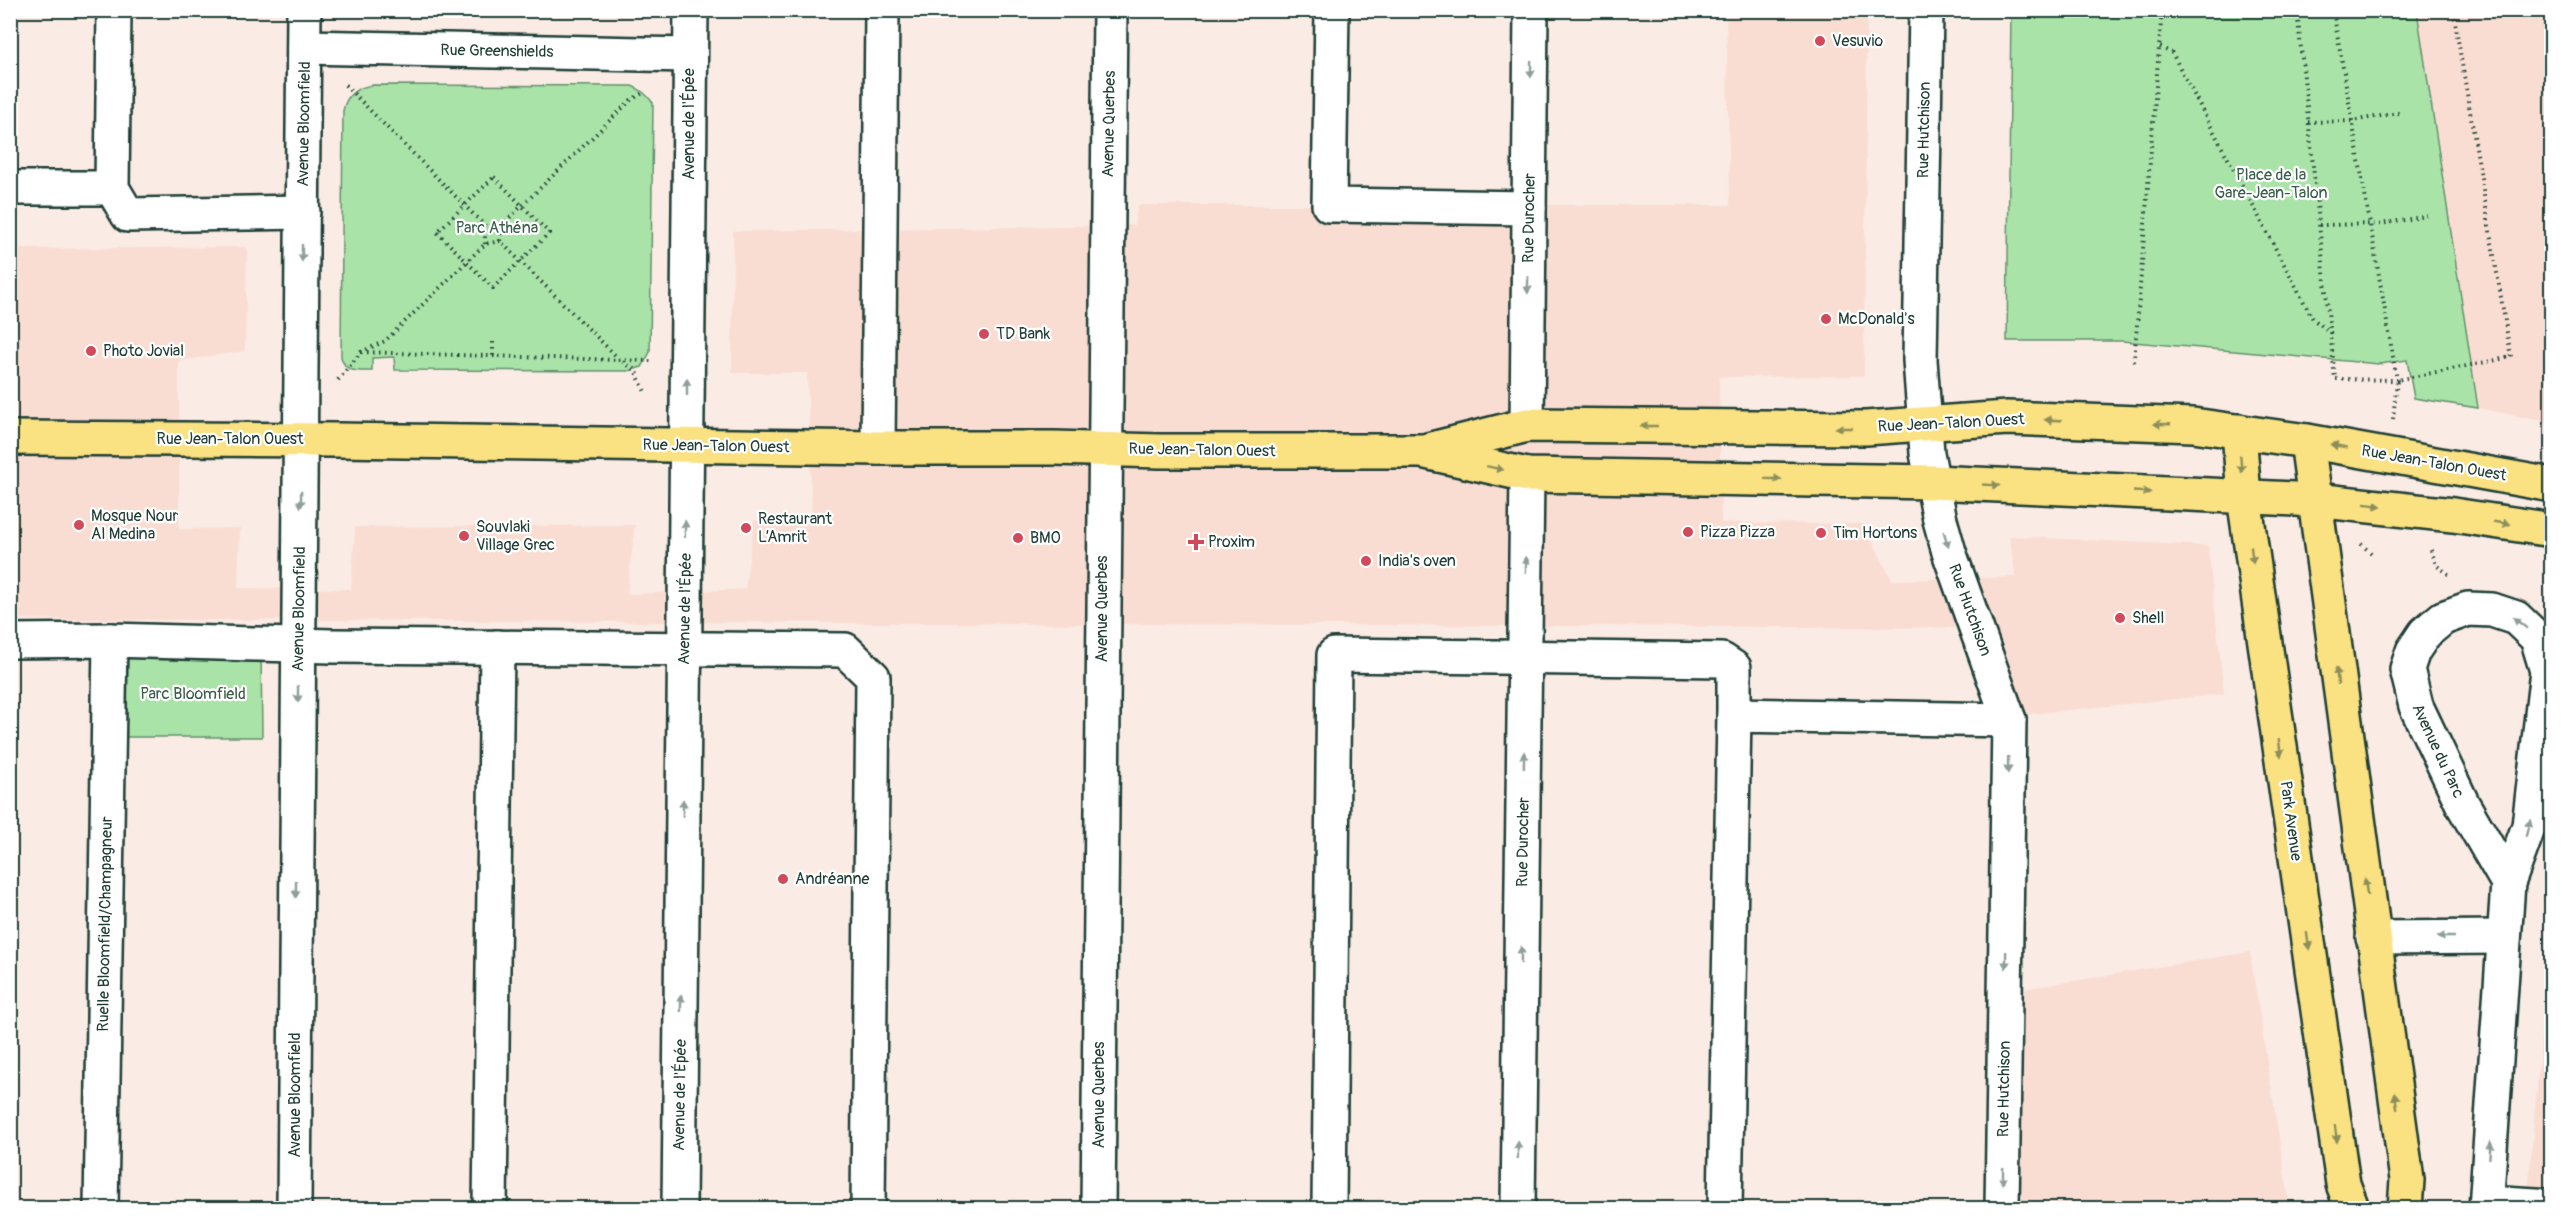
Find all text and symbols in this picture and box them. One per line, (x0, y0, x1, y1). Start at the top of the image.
place label: Vesuvio (1832, 31, 1883, 51)
marker: Vesuvio (1813, 34, 1827, 48)
street label: Rue Greenshields (440, 40, 554, 62)
one-way arrow (1526, 59, 1536, 78)
street label: Avenue Bloomfield (293, 61, 315, 187)
street label: Avenue de l'Épée (679, 68, 699, 180)
street label: Avenue Querbes (1098, 70, 1120, 178)
street label: Rue Hutchison (1913, 82, 1935, 178)
park label: Place de la Gare-Jean-Talon (2214, 165, 2328, 203)
street label: Rue Durocher (1518, 173, 1540, 263)
park label: Parc Athéna (456, 218, 538, 238)
one-way arrow (297, 243, 307, 262)
one-way arrow (1523, 275, 1533, 294)
place label: McDonald's (1838, 309, 1915, 329)
marker: McDonald's (1819, 312, 1833, 326)
place label: TD Bank (996, 324, 1050, 344)
marker: TD Bank (977, 327, 991, 341)
place label: Photo Jovial (103, 341, 184, 361)
marker: Photo Jovial (84, 344, 98, 358)
one-way arrow (682, 378, 692, 397)
street label: Rue Jean-Talon Ouest (1877, 409, 2025, 437)
one-way arrow (2044, 415, 2063, 424)
one-way arrow (2152, 420, 2171, 429)
one-way arrow (1640, 421, 1659, 431)
one-way arrow (1835, 423, 1854, 433)
street label: Rue Jean-Talon Ouest (157, 429, 304, 449)
street label: Rue Jean-Talon Ouest (642, 435, 790, 457)
street label: Rue Jean-Talon Ouest (1128, 439, 1276, 461)
street label: Rue Jean-Talon Ouest (2360, 440, 2509, 486)
one-way arrow (2330, 441, 2349, 450)
one-way arrow (2236, 455, 2246, 474)
one-way arrow (1485, 464, 1504, 473)
one-way arrow (1764, 474, 1783, 484)
one-way arrow (1982, 481, 2001, 490)
one-way arrow (2132, 488, 2151, 497)
one-way arrow (296, 489, 306, 508)
one-way arrow (2363, 500, 2382, 510)
place label: Mosque Nour Al Medina (91, 506, 179, 544)
place label: Restaurant L’Amrit (758, 509, 832, 547)
place label: Souvlaki Village Grec (476, 517, 555, 555)
marker: Mosque Nour Al Medina (72, 518, 86, 532)
one-way arrow (2493, 518, 2512, 527)
one-way arrow (680, 520, 690, 539)
marker: Restaurant L’Amrit (739, 521, 753, 535)
place label: Pizza Pizza (1700, 522, 1775, 542)
place label: Tim Hortons (1833, 523, 1917, 543)
marker: Pizza Pizza (1681, 525, 1695, 539)
marker: Tim Hortons (1814, 526, 1828, 540)
place label: BMO (1030, 528, 1061, 548)
marker: Souvlaki Village Grec (457, 529, 471, 543)
one-way arrow (1942, 530, 1951, 548)
marker: BMO (1011, 531, 1025, 545)
place label: Proxim (1208, 532, 1255, 552)
marker: Proxim (1189, 535, 1203, 549)
one-way arrow (2248, 545, 2257, 564)
street label: Avenue Bloomfield (288, 546, 310, 672)
place label: India's oven (1378, 551, 1456, 571)
street label: Avenue de l'Épée (674, 553, 696, 665)
marker: India's oven (1359, 554, 1373, 568)
street label: Avenue Querbes (1092, 556, 1112, 662)
one-way arrow (1522, 556, 1531, 575)
street label: Rue Hutchison (1944, 561, 1996, 659)
place label: Shell (2132, 608, 2164, 628)
marker: Shell (2113, 611, 2127, 625)
one-way arrow (2512, 616, 2528, 629)
one-way arrow (2332, 666, 2342, 685)
park label: Parc Bloomfield (140, 684, 246, 704)
one-way arrow (293, 684, 303, 703)
street label: Avenue du Parc (2407, 701, 2469, 801)
one-way arrow (2276, 738, 2285, 757)
one-way arrow (1519, 751, 1529, 770)
one-way arrow (2003, 756, 2013, 775)
street label: Park Avenue (2275, 780, 2307, 862)
street label: Rue Durocher (1512, 797, 1534, 887)
one-way arrow (678, 799, 687, 818)
street label: Ruelle Bloomfield/Champagneur (93, 816, 117, 1032)
one-way arrow (2523, 819, 2533, 837)
place label: Andréanne (795, 869, 870, 889)
marker: Andréanne (776, 872, 790, 886)
one-way arrow (2362, 878, 2371, 897)
one-way arrow (291, 879, 301, 898)
one-way arrow (2303, 931, 2312, 950)
one-way arrow (2436, 932, 2455, 942)
one-way arrow (1516, 946, 1526, 965)
one-way arrow (2001, 951, 2010, 970)
one-way arrow (676, 994, 686, 1013)
street label: Avenue Bloomfield (285, 1032, 305, 1158)
street label: Avenue de l'Épée (669, 1039, 691, 1151)
street label: Rue Hutchison (1993, 1041, 2015, 1137)
street label: Avenue Querbes (1089, 1042, 1109, 1148)
one-way arrow (2391, 1092, 2400, 1111)
one-way arrow (2331, 1124, 2340, 1143)
one-way arrow (1514, 1141, 1523, 1160)
one-way arrow (2485, 1141, 2495, 1160)
one-way arrow (1998, 1167, 2007, 1186)

